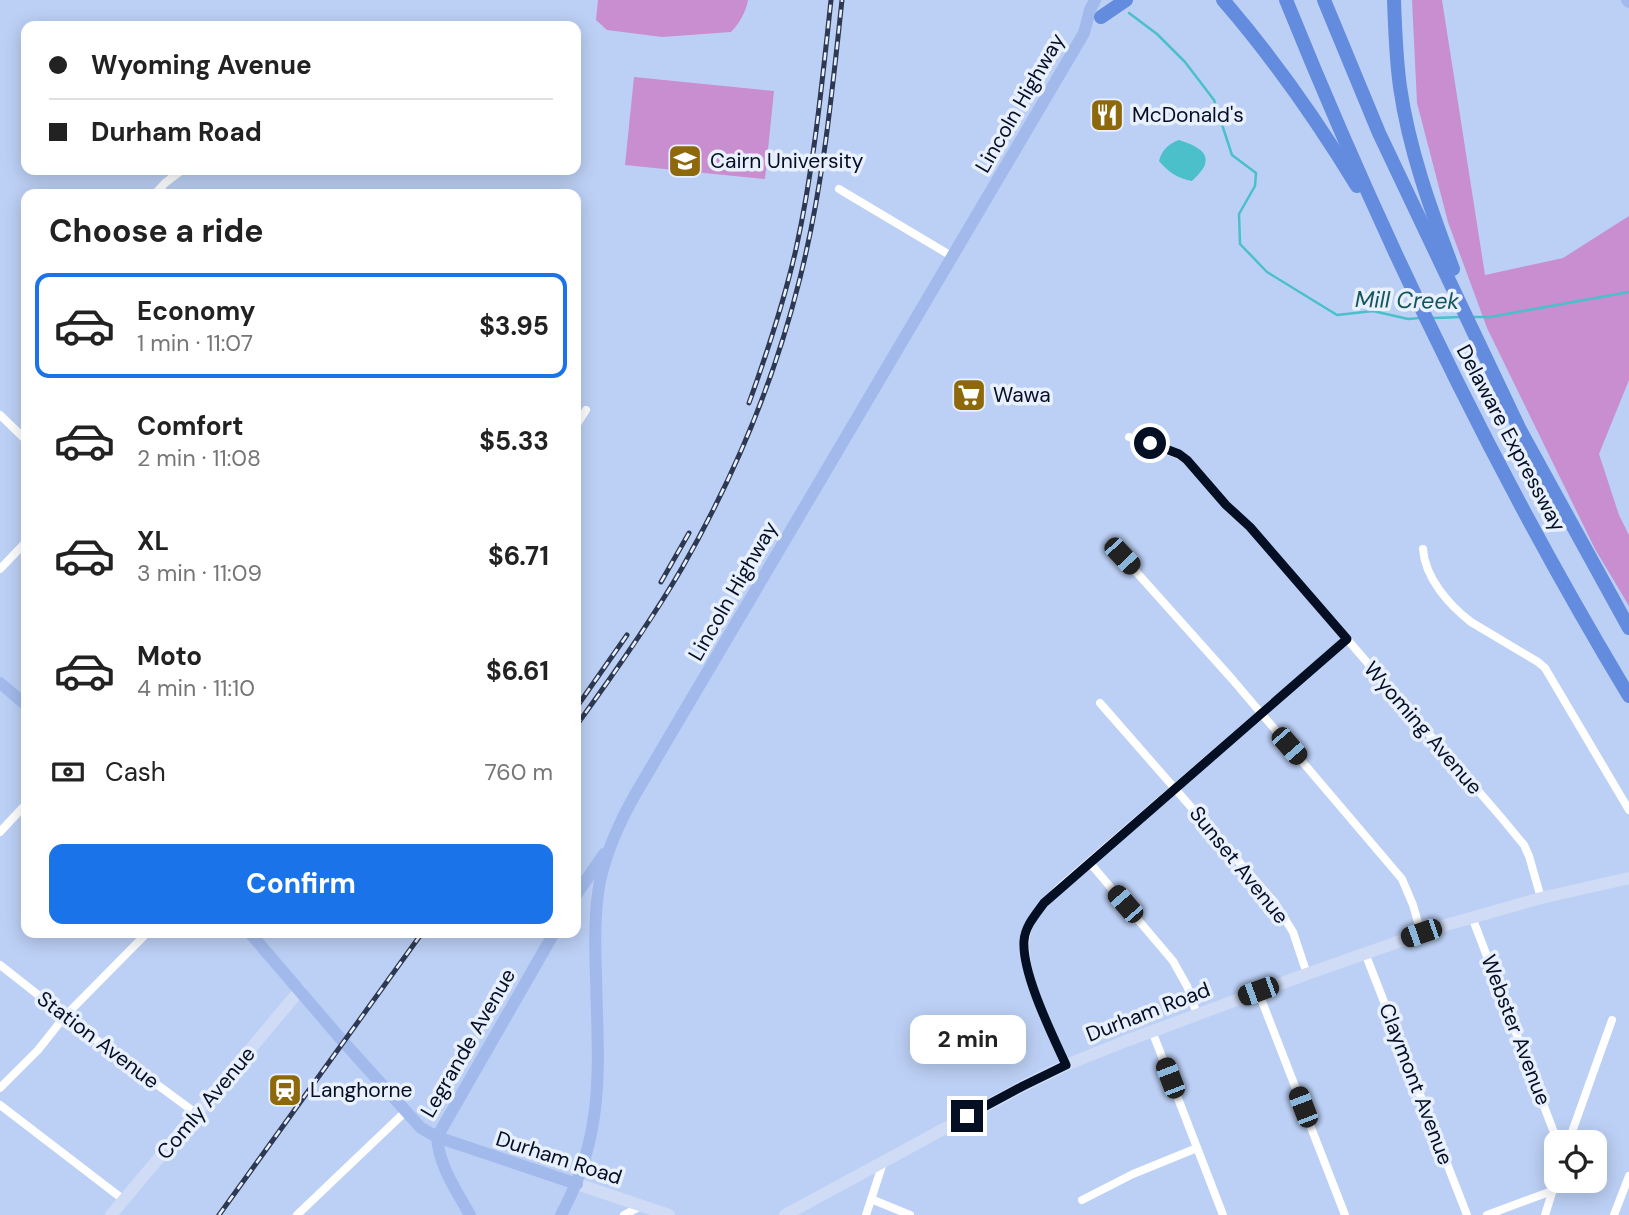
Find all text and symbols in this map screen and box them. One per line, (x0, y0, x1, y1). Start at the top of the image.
street label: Lincoln Highway (969, 28, 1071, 178)
text: Wyoming Avenue (91, 48, 312, 82)
restaurant icon: McDonald's (1088, 96, 1126, 134)
place label: McDonald's (1132, 101, 1244, 129)
text: Durham Road (91, 115, 262, 149)
school or university icon: Cairn University (666, 142, 704, 180)
place label: Cairn University (710, 147, 864, 175)
text: Choose a ride (49, 210, 264, 252)
water label: Mill Creek (1355, 284, 1460, 316)
icon: car (53, 294, 116, 357)
text: Economy (137, 294, 255, 328)
text: $3.95 (479, 309, 549, 343)
text: 1 min · 11:07 (137, 328, 253, 358)
street label: Delaware Expressway (1450, 340, 1572, 537)
supermarket icon: Wawa (950, 376, 988, 414)
place label: Wawa (993, 381, 1051, 409)
icon: car (53, 409, 116, 472)
text: Comfort (137, 409, 243, 443)
text: $5.33 (479, 424, 549, 458)
route start (1134, 427, 1166, 459)
text: 2 min · 11:08 (137, 443, 261, 473)
street label: Lincoln Highway (682, 516, 784, 666)
icon: car (53, 524, 116, 587)
text: XL (137, 524, 169, 558)
car (1100, 533, 1145, 579)
text: $6.71 (488, 539, 549, 573)
text: 3 min · 11:09 (137, 558, 262, 588)
icon: car (53, 639, 116, 702)
text: Moto (137, 639, 202, 673)
text: $6.61 (486, 654, 549, 688)
street label: Wyoming Avenue (1357, 655, 1489, 801)
text: 4 min · 11:10 (137, 673, 255, 703)
car (1268, 723, 1311, 769)
icon: cash (49, 753, 87, 791)
text: Cash (105, 755, 166, 789)
text: 760 m (485, 757, 553, 787)
street label: Sunset Avenue (1183, 800, 1295, 930)
button: Confirm (49, 844, 553, 924)
car (1104, 881, 1147, 927)
car (1398, 916, 1445, 950)
street label: Webster Avenue (1474, 951, 1558, 1109)
street label: Legrande Avenue (414, 963, 522, 1123)
car (1235, 974, 1282, 1008)
street label: Durham Road (1082, 975, 1214, 1049)
street label: Station Avenue (31, 985, 165, 1095)
street label: Claymont Avenue (1372, 999, 1460, 1169)
callout: 2 min (909, 1014, 1025, 1064)
text: 2 min (938, 1024, 998, 1054)
street label: Comly Avenue (150, 1041, 262, 1165)
car (1153, 1055, 1188, 1101)
station icon: Langhorne (266, 1071, 304, 1109)
place label: Langhorne (310, 1076, 413, 1104)
car (1286, 1084, 1321, 1130)
route end (951, 1100, 983, 1132)
street label: Durham Road (492, 1124, 626, 1192)
map controls (1544, 1130, 1607, 1193)
button: locate (1544, 1130, 1607, 1193)

